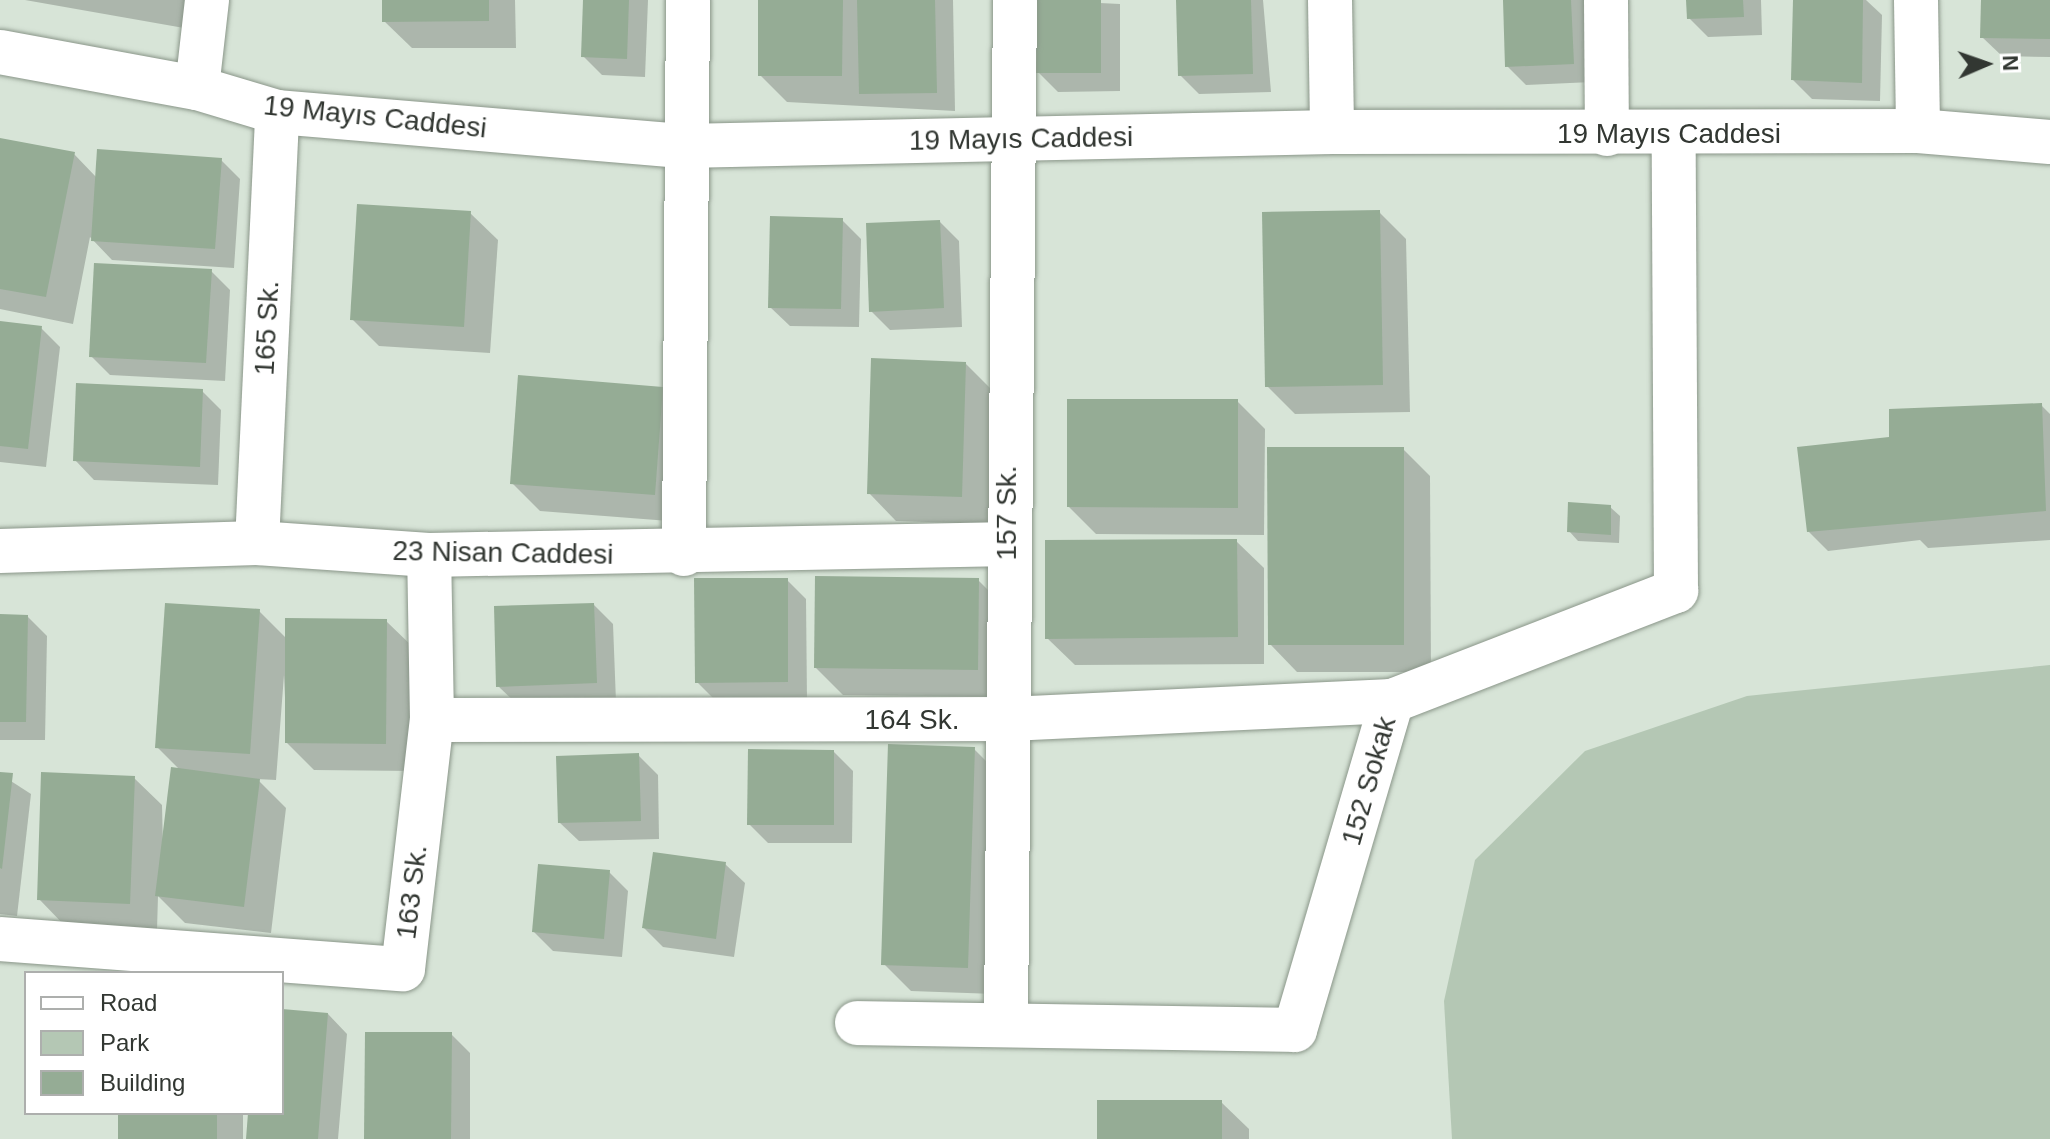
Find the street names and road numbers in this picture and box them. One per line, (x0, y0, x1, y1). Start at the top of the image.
street label: 19 Mayıs Caddesi (262, 89, 488, 145)
street label: 19 Mayıs Caddesi (1557, 117, 1781, 151)
street label: 19 Mayıs Caddesi (909, 120, 1133, 158)
street label: 165 Sk. (248, 280, 286, 376)
street label: 157 Sk. (990, 466, 1024, 560)
street label: 23 Nisan Caddesi (392, 534, 614, 572)
street label: 164 Sk. (865, 703, 959, 737)
street label: 152 Sokak (1335, 713, 1403, 849)
street label: 163 Sk. (390, 843, 434, 941)

